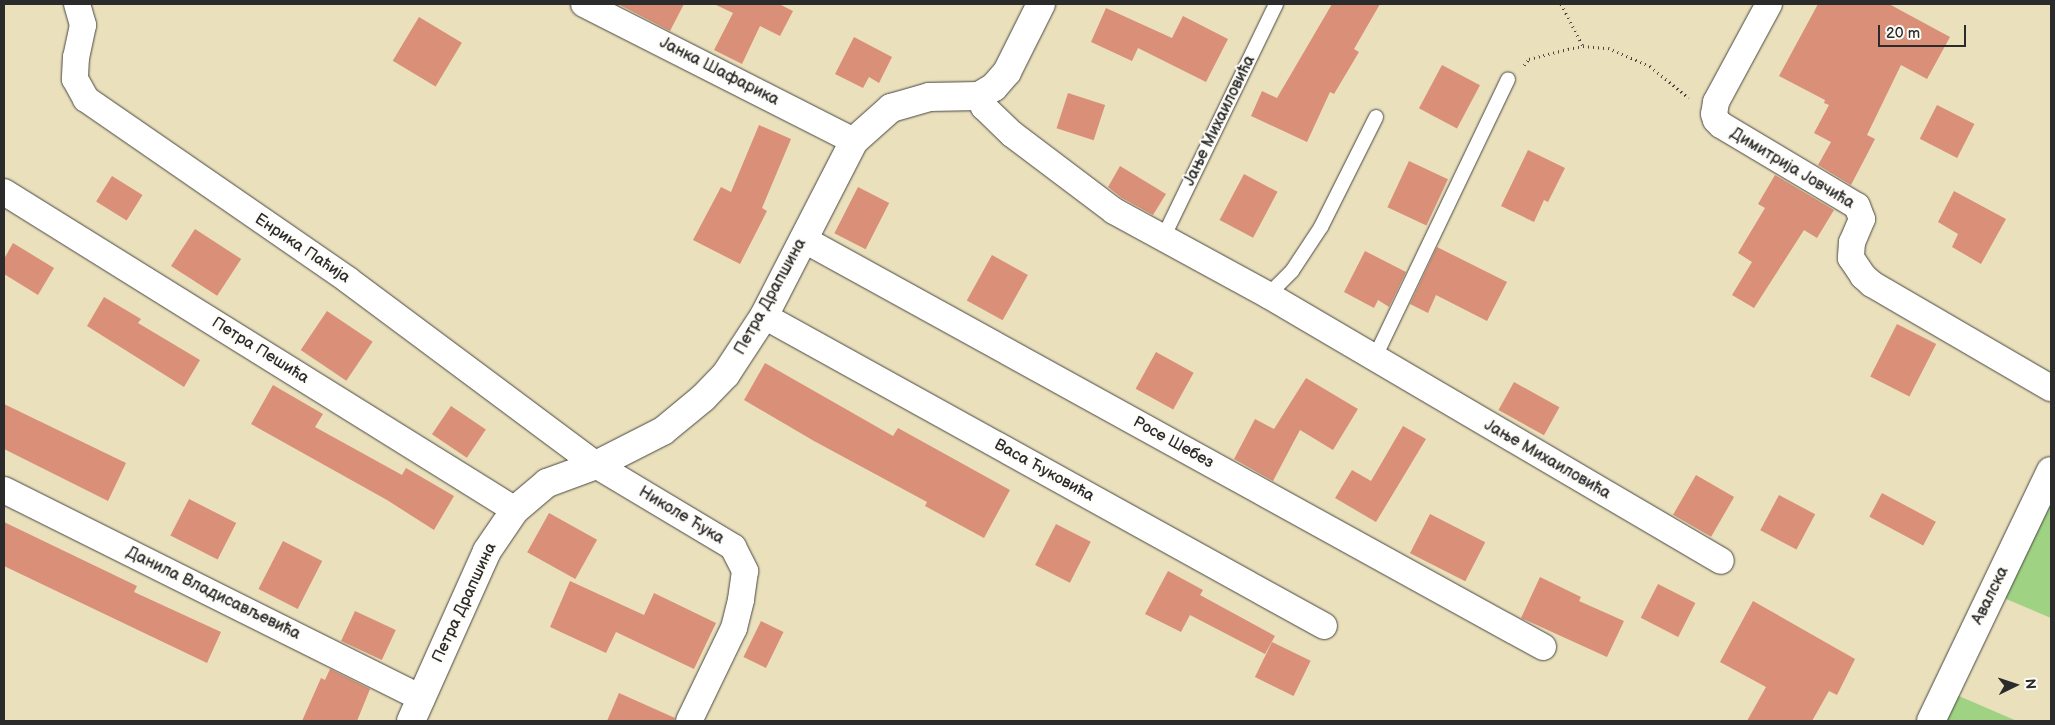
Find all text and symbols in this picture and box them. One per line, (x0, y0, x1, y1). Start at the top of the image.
scale bar (1880, 15, 1968, 47)
text: 20 m (1886, 24, 1920, 43)
street label: Јанка Шафарика (656, 34, 782, 110)
street label: Јање Михаиловића (1180, 53, 1260, 189)
street label: Димитрија Јовчића (1726, 124, 1858, 214)
street label: Енрика Паћија (251, 210, 353, 288)
street label: Петра Драпшина (731, 236, 811, 358)
street label: Петра Пешића (208, 314, 312, 388)
street label: Росе Шебез (1129, 413, 1217, 473)
street label: Јање Михаиловића (1480, 416, 1614, 504)
street label: Васа Ћуковића (991, 436, 1097, 506)
street label: Николе Ћука (635, 483, 727, 549)
street label: Петра Драпшина (429, 540, 501, 666)
street label: Данила Владисављевића (123, 543, 303, 645)
street label: Авалска (1969, 564, 2013, 628)
north arrow (1990, 660, 2040, 710)
text: N (2022, 678, 2039, 690)

